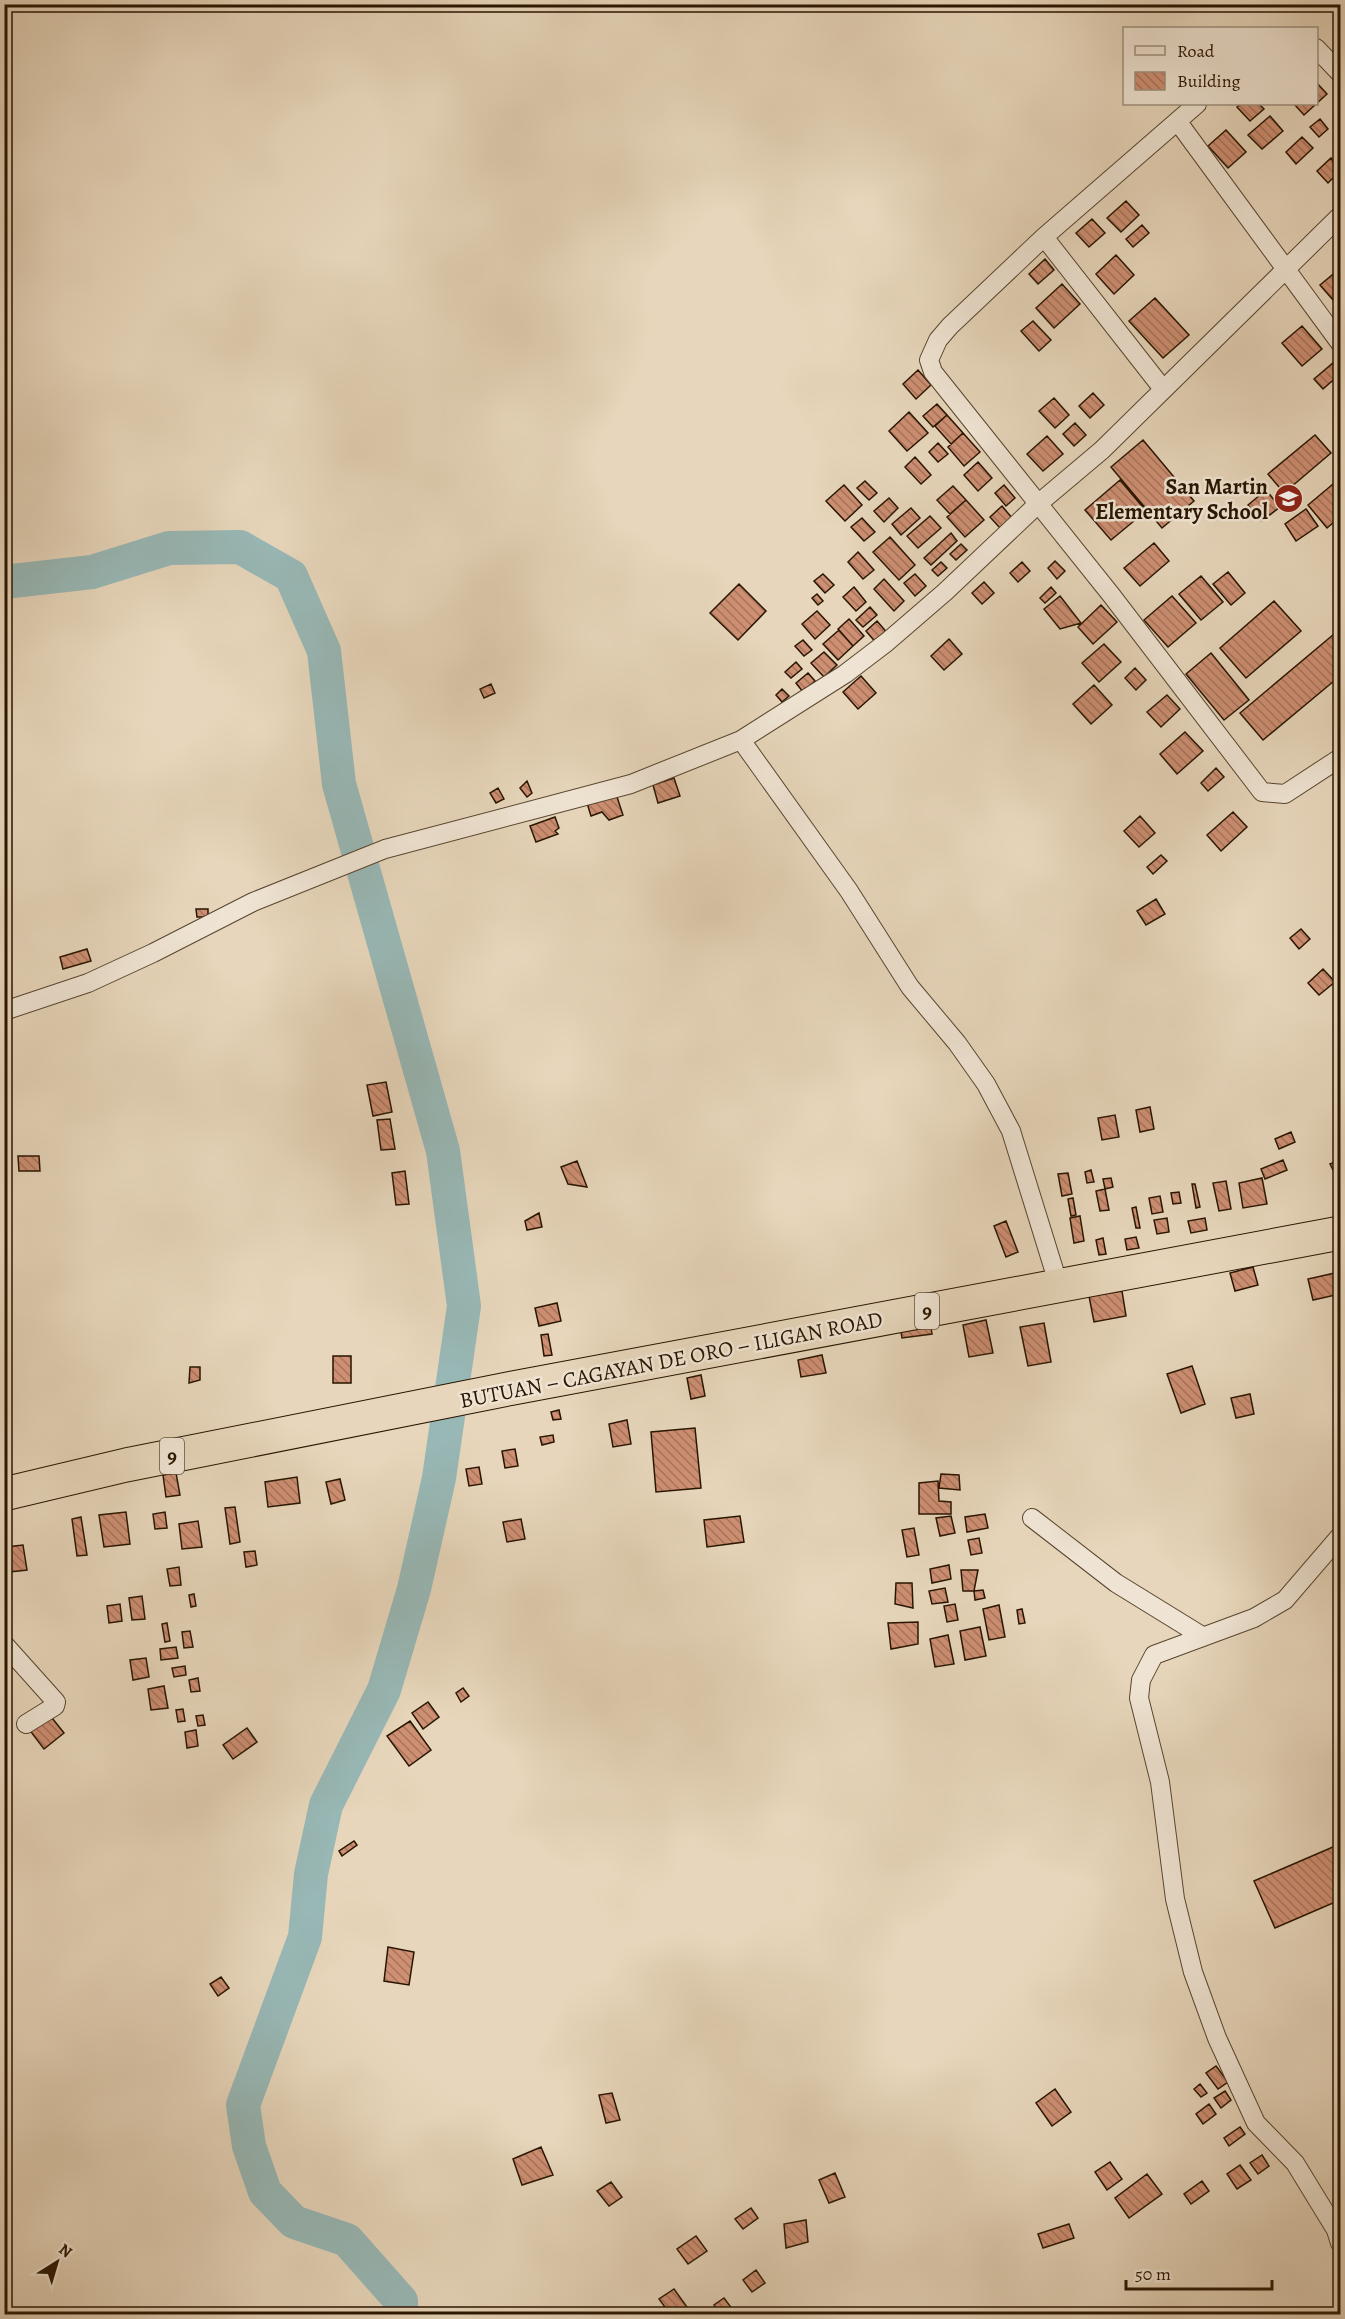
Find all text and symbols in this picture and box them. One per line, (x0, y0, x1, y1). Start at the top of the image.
legend (1123, 27, 1318, 105)
text: Road (1177, 39, 1215, 63)
text: Building (1177, 69, 1241, 93)
place label: San Martin Elementary School (1095, 472, 1268, 527)
school or university icon: San Martin Elementary School (1273, 483, 1305, 515)
road number: 9 (915, 1293, 939, 1329)
street label: BUTUAN – CAGAYAN DE ORO – ILIGAN ROAD (457, 1304, 885, 1416)
road number: 9 (160, 1438, 184, 1474)
north arrow (27, 2232, 87, 2292)
text: N (54, 2239, 77, 2263)
scale bar (1126, 2253, 1272, 2291)
text: 50 m (1135, 2262, 1171, 2286)

